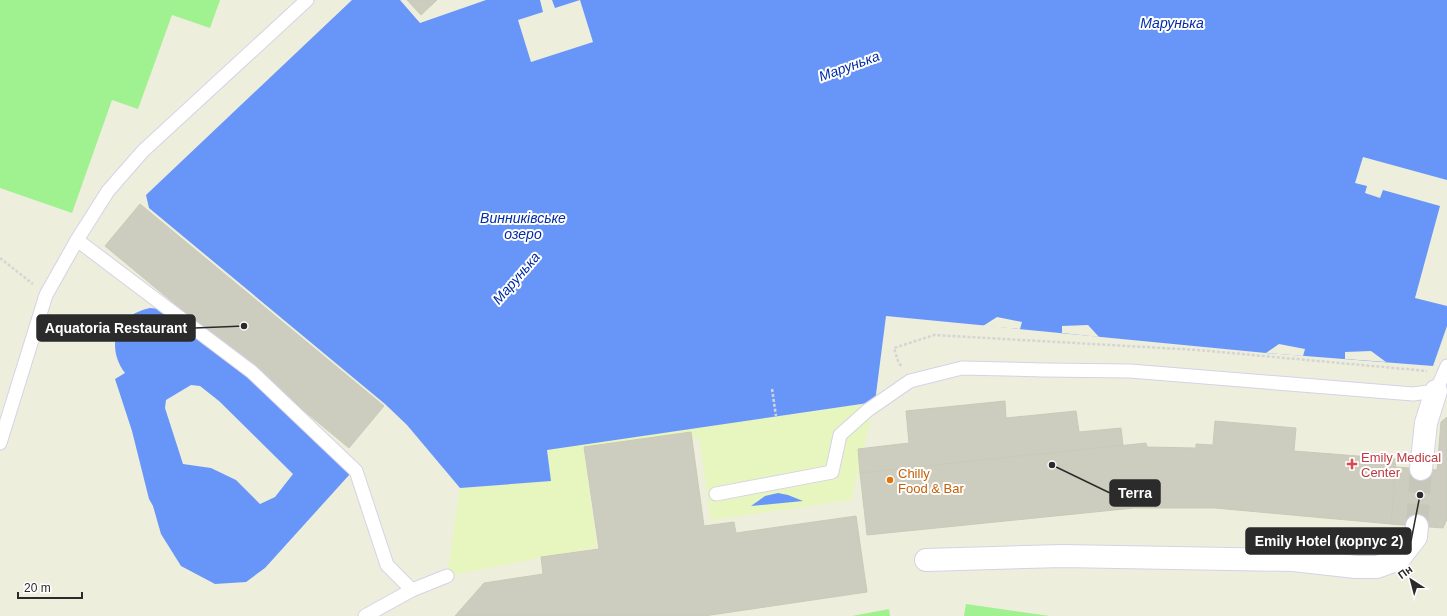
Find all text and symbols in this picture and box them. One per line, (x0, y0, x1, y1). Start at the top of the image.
water label: Марунька (1140, 15, 1204, 31)
water label: Марунька (816, 48, 882, 84)
water label: Винниківське озеро (480, 210, 566, 242)
water label: Марунька (489, 249, 543, 307)
callout: Aquatoria Restaurant (37, 315, 195, 341)
text: Aquatoria Restaurant (45, 320, 188, 336)
place label: Emily Medical Center (1361, 450, 1441, 480)
marker: Emily Medical Center (1346, 458, 1358, 470)
place label: Chilly Food & Bar (898, 466, 964, 496)
marker: Chilly Food & Bar (885, 475, 895, 485)
callout: Terra (1110, 480, 1160, 506)
text: Terra (1118, 485, 1152, 501)
callout: Emily Hotel (корпус 2) (1246, 528, 1411, 554)
text: Emily Hotel (корпус 2) (1255, 533, 1403, 549)
north arrow (1391, 560, 1431, 600)
text: Пн (1396, 563, 1415, 581)
scale bar (18, 574, 82, 600)
text: 20 m (24, 581, 51, 595)

